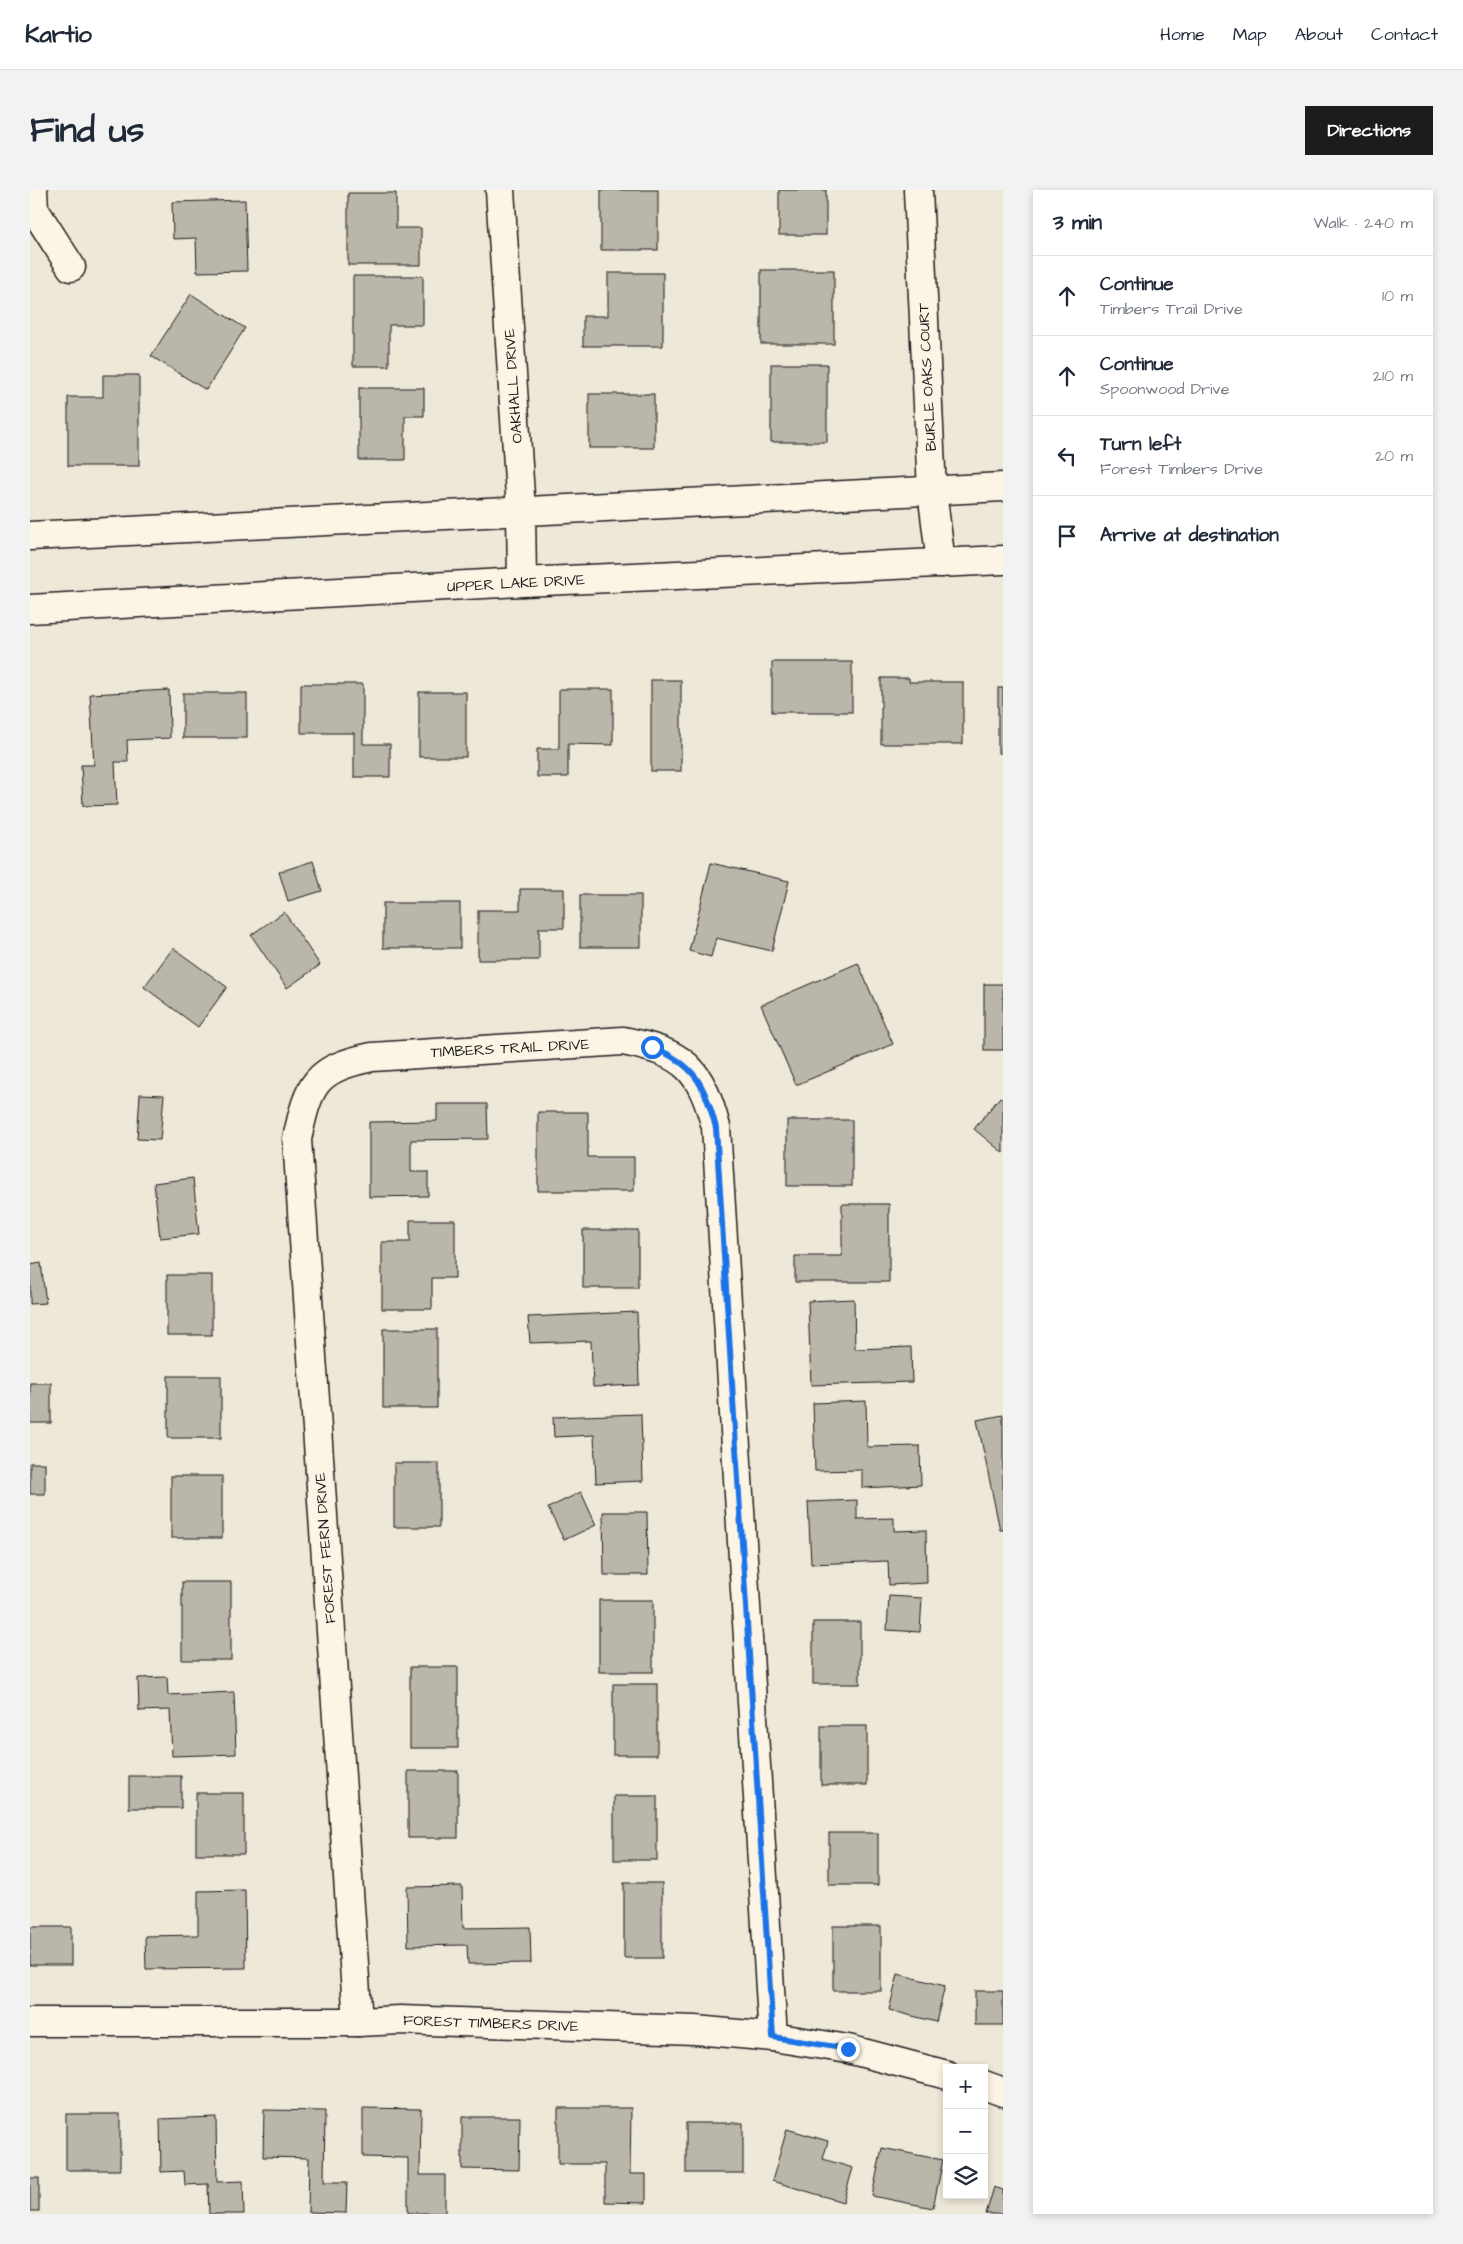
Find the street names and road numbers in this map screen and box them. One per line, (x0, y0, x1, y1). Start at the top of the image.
street label: BURLE OAKS COURT (913, 302, 942, 452)
street label: OAKHALL DRIVE (499, 328, 528, 444)
street label: UPPER LAKE DRIVE (447, 569, 586, 598)
street label: TIMBERS TRAIL DRIVE (430, 1034, 590, 1063)
street label: FOREST FERN DRIVE (310, 1472, 341, 1624)
street label: FOREST TIMBERS DRIVE (403, 2010, 579, 2037)

